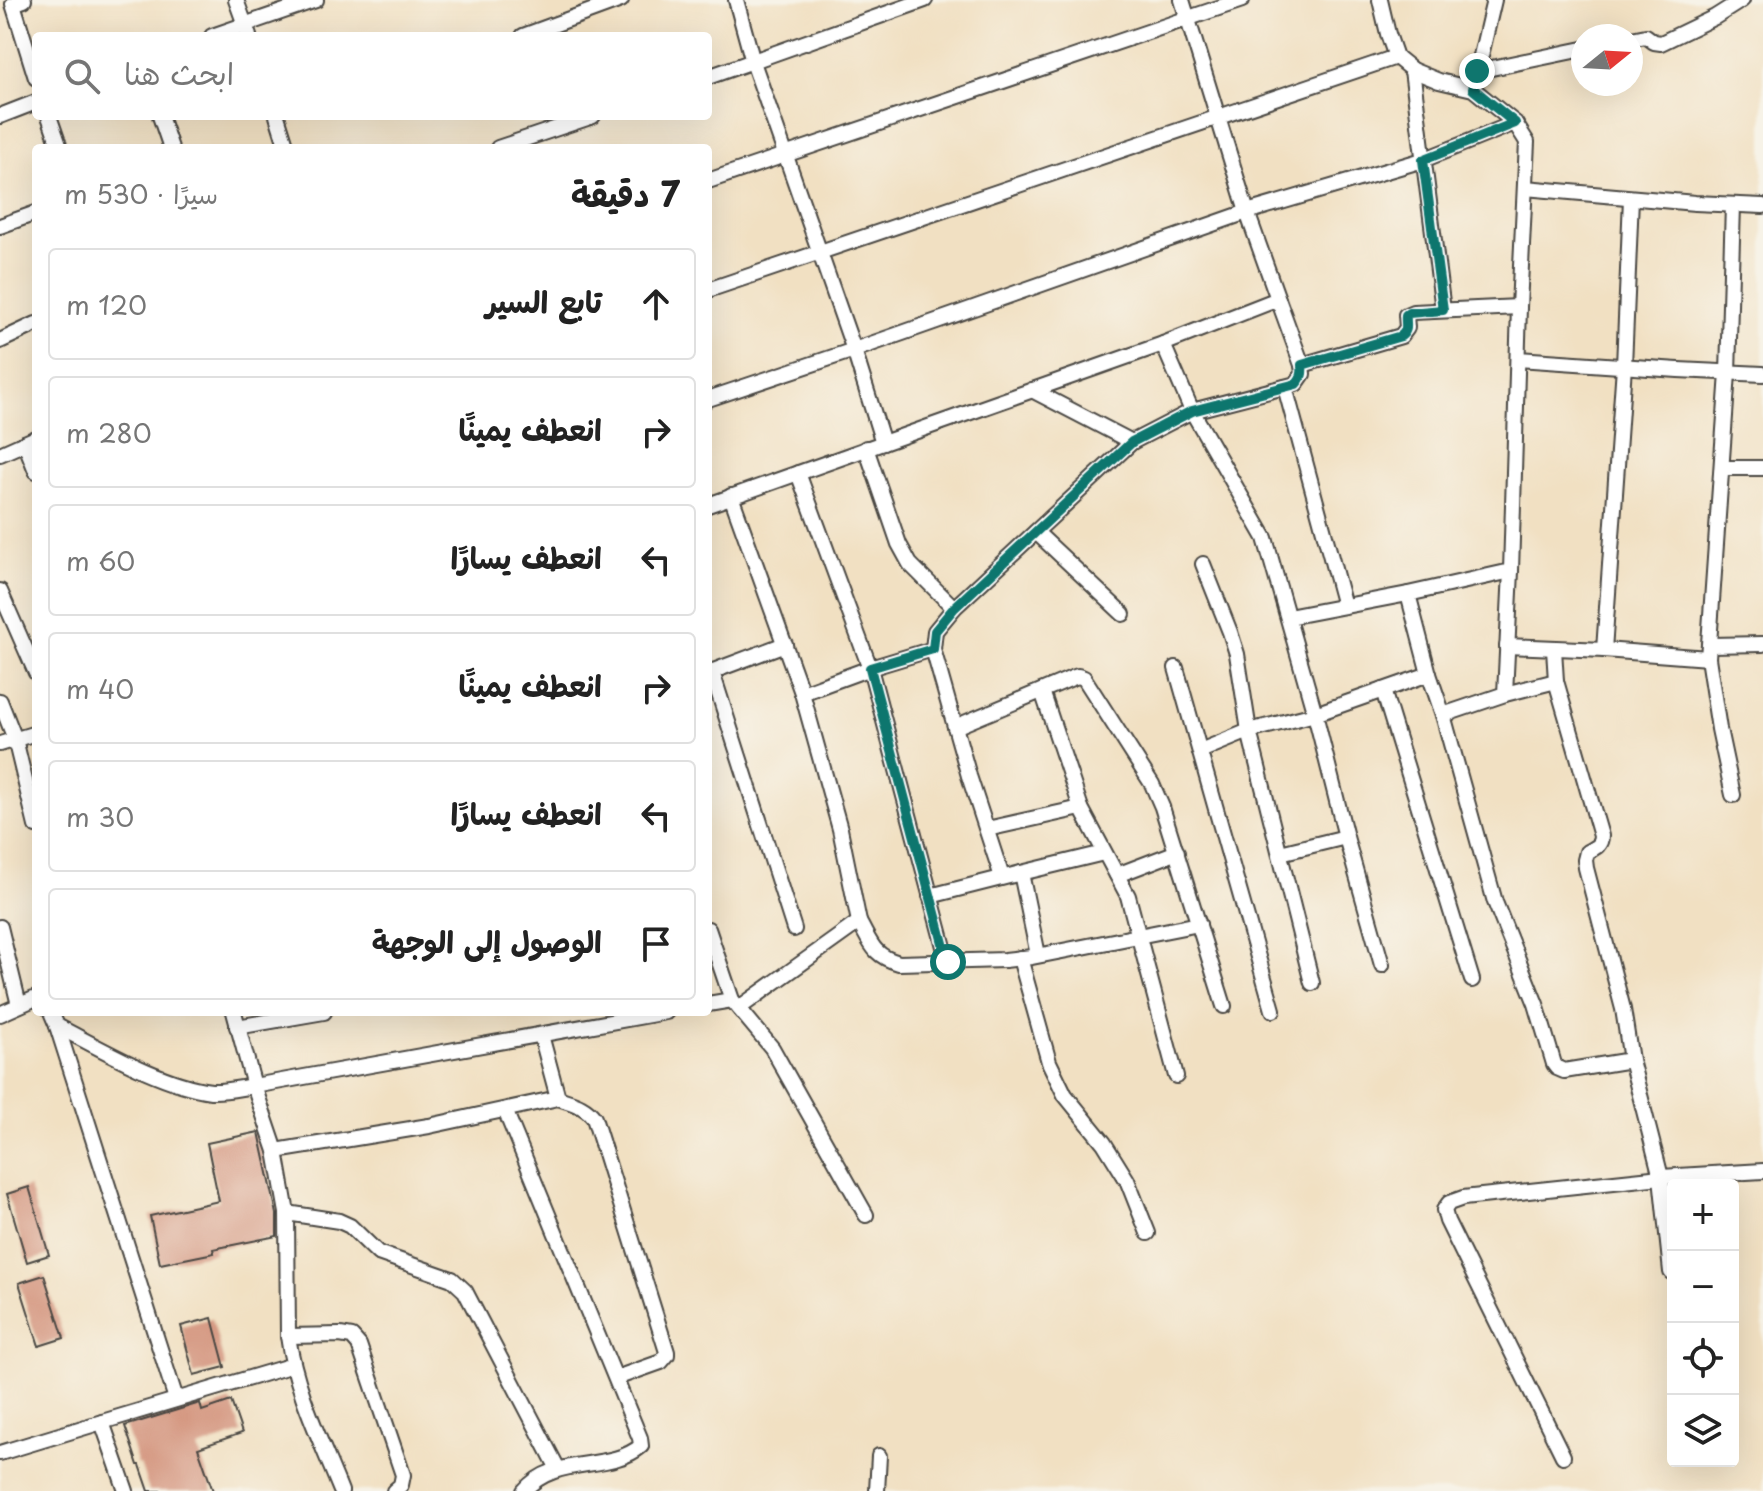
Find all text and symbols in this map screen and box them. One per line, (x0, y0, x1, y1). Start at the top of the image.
north arrow (1571, 24, 1643, 96)
search box (32, 32, 712, 120)
text: ابحث هنا (124, 50, 234, 95)
route end (1459, 53, 1495, 89)
icon: search (60, 54, 104, 98)
text: 7 دقيقة (571, 167, 680, 219)
text: سيرًا · 530 m (64, 174, 218, 213)
text: تابع السير (485, 278, 602, 323)
icon: ahead (634, 282, 678, 326)
text: 120 m (66, 285, 147, 324)
text: انعطف يمينًا (458, 406, 602, 451)
icon: right (634, 410, 678, 454)
text: 280 m (66, 413, 152, 452)
text: انعطف يسارًا (451, 534, 602, 579)
icon: left (634, 538, 678, 582)
text: 60 m (66, 541, 135, 580)
text: انعطف يمينًا (458, 662, 602, 707)
icon: right (634, 666, 678, 710)
text: 40 m (66, 669, 134, 708)
text: انعطف يسارًا (451, 790, 602, 835)
icon: left (634, 794, 678, 838)
text: 30 m (66, 797, 134, 836)
text: الوصول إلى الوجهة (372, 918, 602, 963)
icon: arrive (634, 922, 678, 966)
route start (930, 944, 966, 980)
map controls (1667, 1179, 1739, 1467)
button: + (1667, 1179, 1739, 1251)
button: − (1667, 1251, 1739, 1323)
button: locate (1667, 1323, 1739, 1395)
button: layers (1667, 1395, 1739, 1467)

